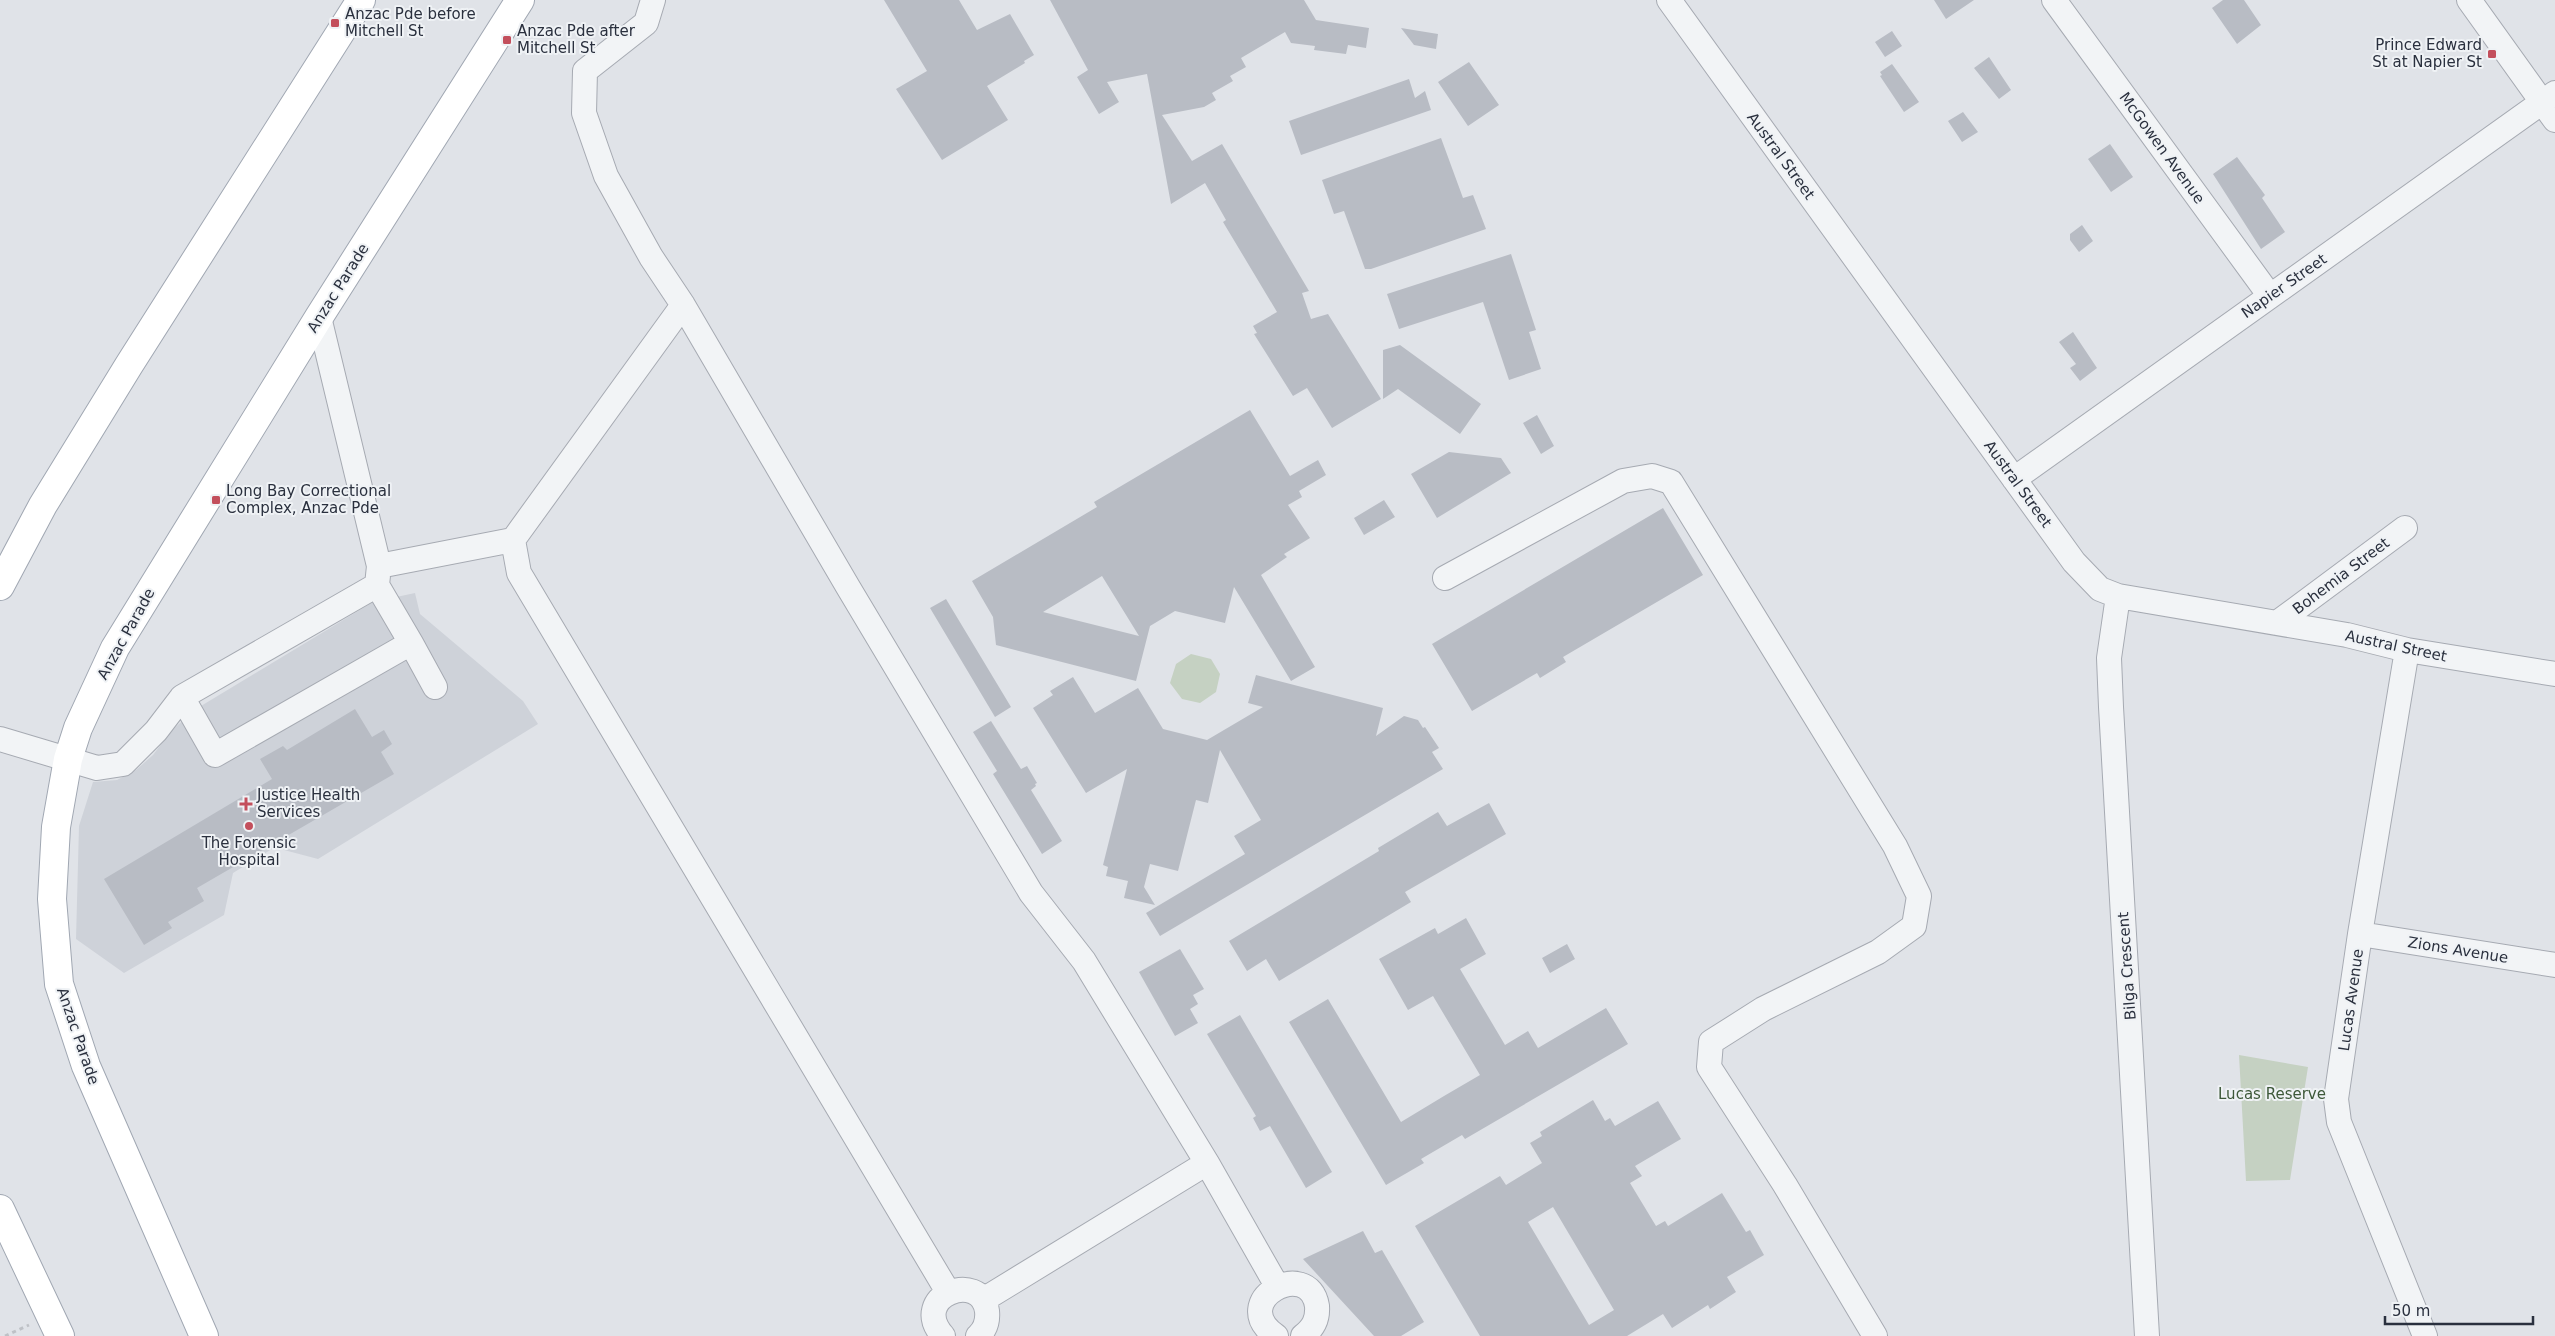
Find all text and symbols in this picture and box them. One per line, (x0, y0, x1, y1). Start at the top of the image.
place label: Anzac Pde before Mitchell St (345, 5, 476, 40)
marker: Anzac Pde before Mitchell St (329, 17, 341, 29)
place label: Anzac Pde after Mitchell St (517, 22, 636, 57)
marker: Anzac Pde after Mitchell St (501, 34, 513, 46)
place label: Prince Edward St at Napier St (2372, 36, 2482, 71)
marker: Prince Edward St at Napier St (2486, 48, 2498, 60)
street label: McGowen Avenue (2115, 89, 2209, 207)
street label: Austral Street (1743, 109, 1819, 203)
street label: Anzac Parade (303, 240, 373, 336)
street label: Napier Street (2238, 250, 2330, 322)
street label: Austral Street (1980, 437, 2056, 531)
place label: Long Bay Correctional Complex, Anzac Pde (226, 482, 391, 517)
marker: Long Bay Correctional Complex, Anzac Pde (210, 494, 222, 506)
street label: Bohemia Street (2289, 534, 2393, 618)
street label: Anzac Parade (94, 585, 158, 683)
street label: Austral Street (2344, 626, 2449, 666)
place label: Justice Health Services (256, 786, 360, 821)
marker: Justice Health Services (239, 797, 253, 811)
marker: The Forensic Hospital (243, 820, 255, 832)
place label: The Forensic Hospital (201, 834, 296, 869)
street label: Bilga Crescent (2114, 911, 2140, 1021)
street label: Zions Avenue (2406, 933, 2510, 967)
street label: Lucas Avenue (2335, 948, 2367, 1052)
street label: Anzac Parade (53, 985, 103, 1087)
park label: Lucas Reserve (2218, 1085, 2326, 1103)
scale bar (2385, 1294, 2532, 1326)
text: 50 m (2392, 1302, 2430, 1320)

